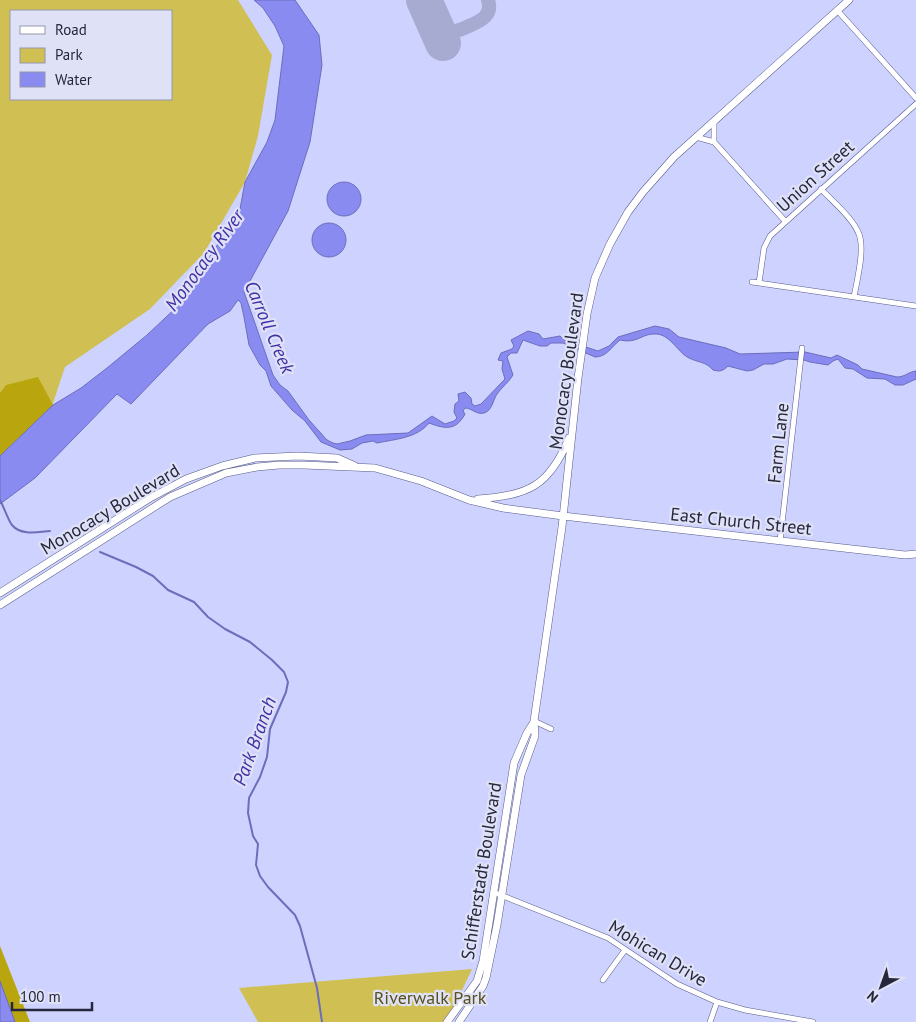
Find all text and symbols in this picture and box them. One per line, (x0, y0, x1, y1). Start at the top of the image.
legend (10, 10, 172, 100)
text: Road (55, 20, 87, 39)
text: Park (55, 45, 83, 64)
text: Water (55, 70, 92, 89)
street label: Union Street (771, 135, 859, 217)
water label: Monocacy River (159, 203, 250, 315)
water label: Carroll Creek (240, 277, 301, 378)
street label: Monocacy Boulevard (544, 291, 588, 451)
street label: Farm Lane (762, 402, 794, 484)
street label: Monocacy Boulevard (36, 458, 184, 560)
street label: East Church Street (669, 502, 813, 540)
water label: Park Branch (227, 693, 281, 789)
street label: Schifferstadt Boulevard (456, 781, 506, 961)
street label: Mohican Drive (605, 915, 711, 991)
north arrow (856, 962, 906, 1012)
scale bar (12, 980, 92, 1012)
park label: Riverwalk Park (374, 986, 487, 1009)
text: 100 m (20, 987, 61, 1006)
text: N (863, 987, 882, 1007)

